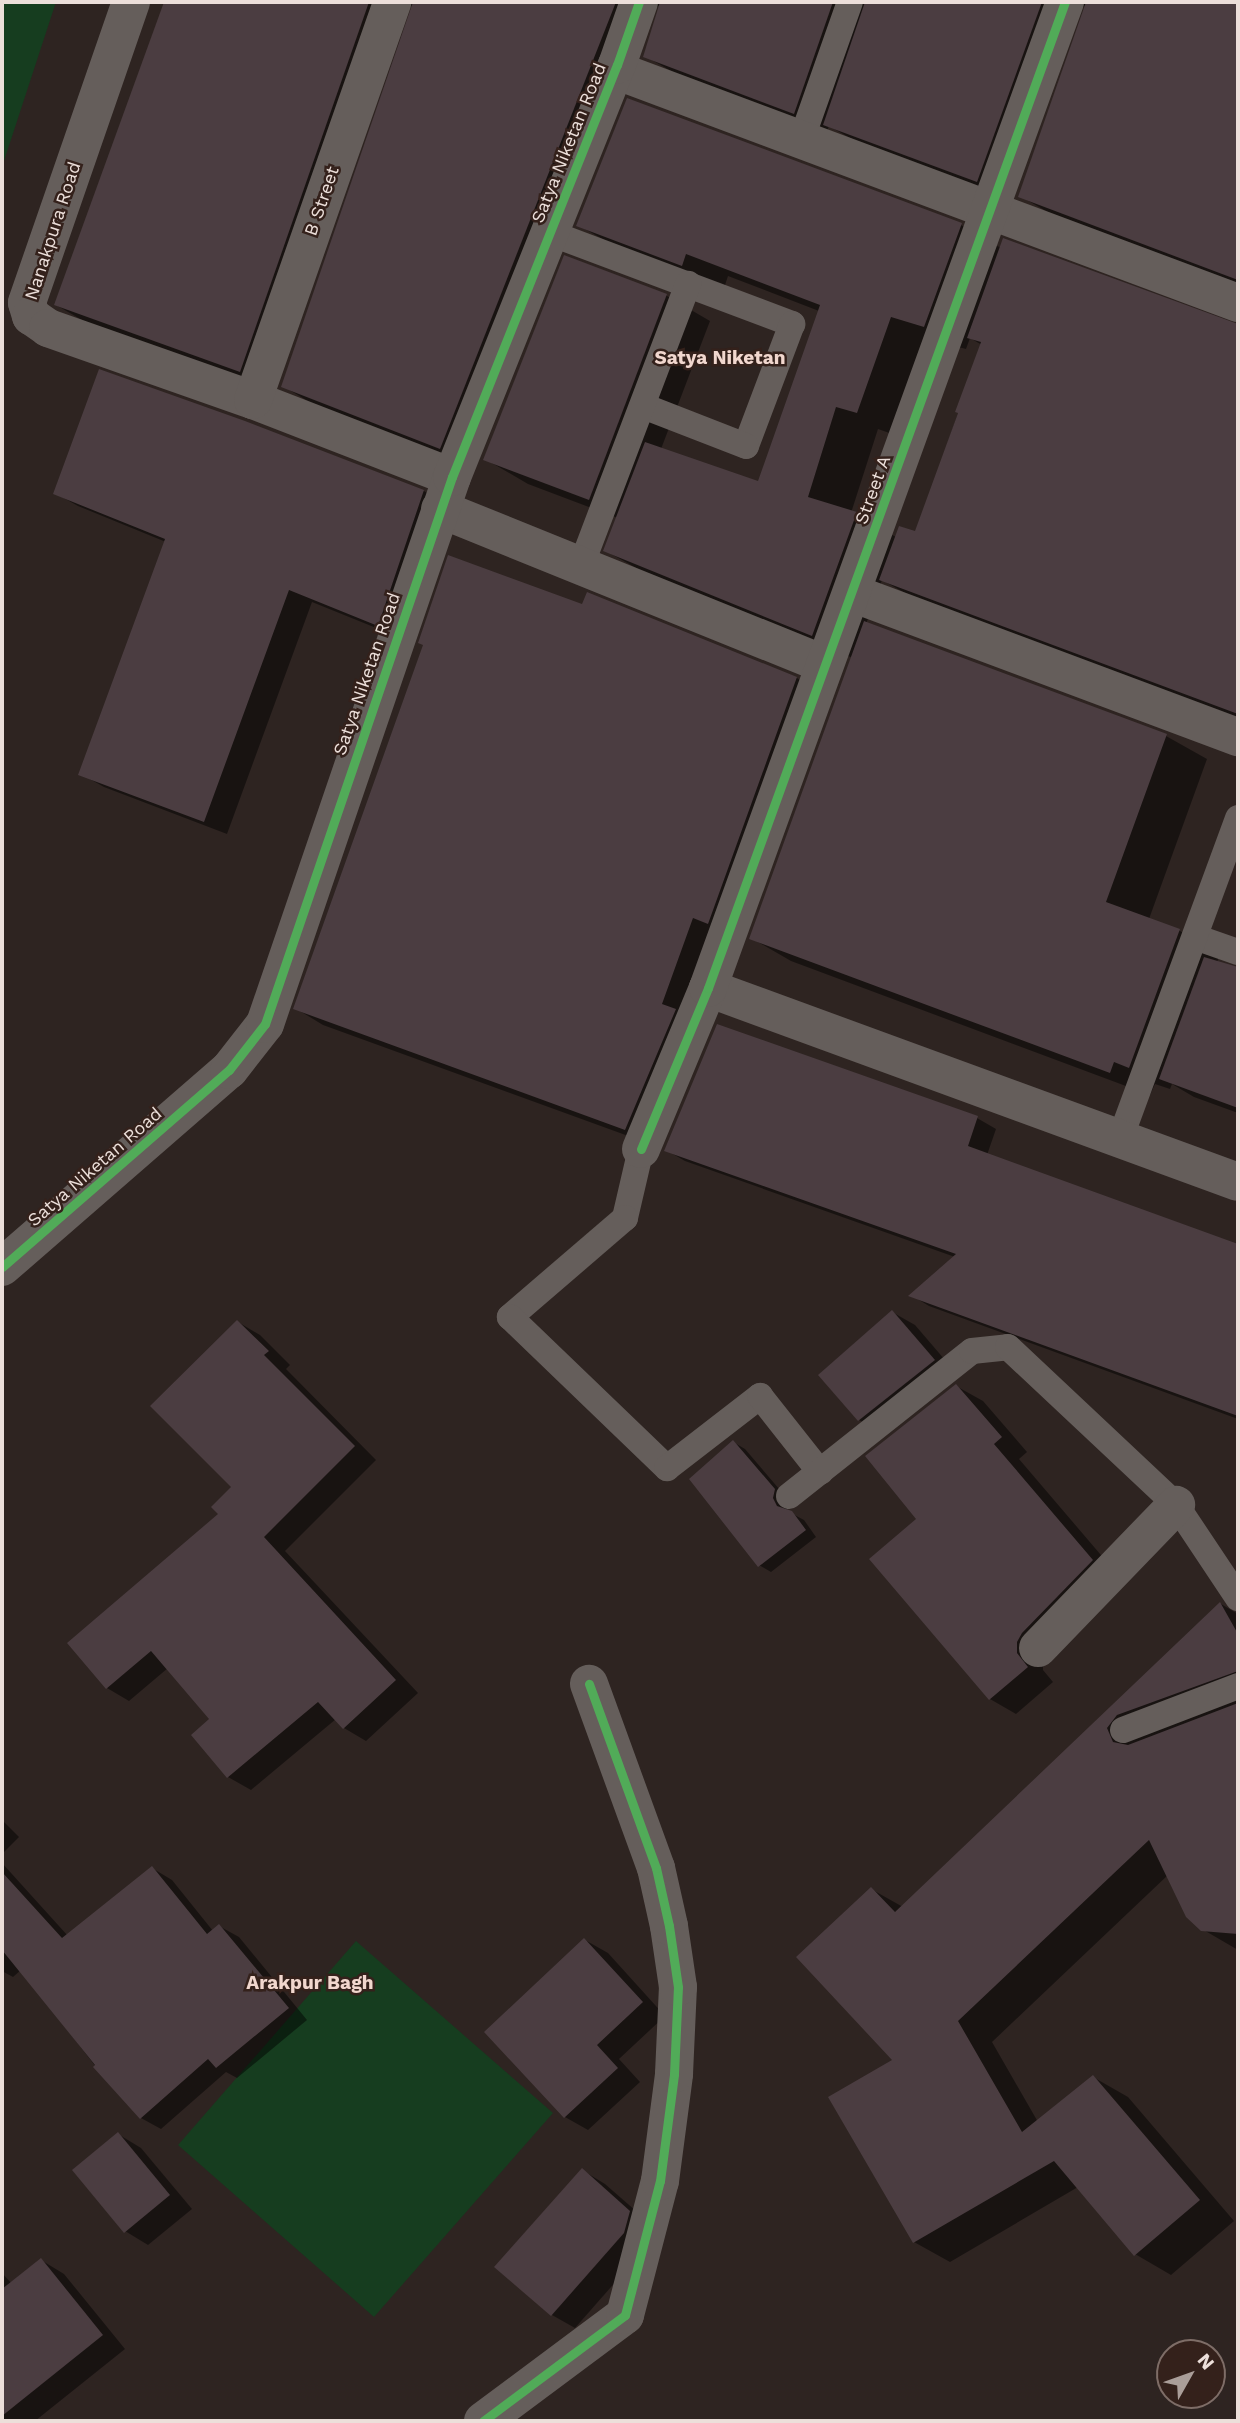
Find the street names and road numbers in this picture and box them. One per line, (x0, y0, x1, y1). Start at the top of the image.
street label: Satya Niketan Road (527, 60, 611, 226)
street label: Nanakpura Road (20, 159, 86, 303)
street label: B Street (300, 163, 344, 239)
street label: Street A (851, 452, 895, 528)
street label: Satya Niketan Road (329, 590, 405, 758)
street label: Satya Niketan Road (23, 1103, 167, 1231)

